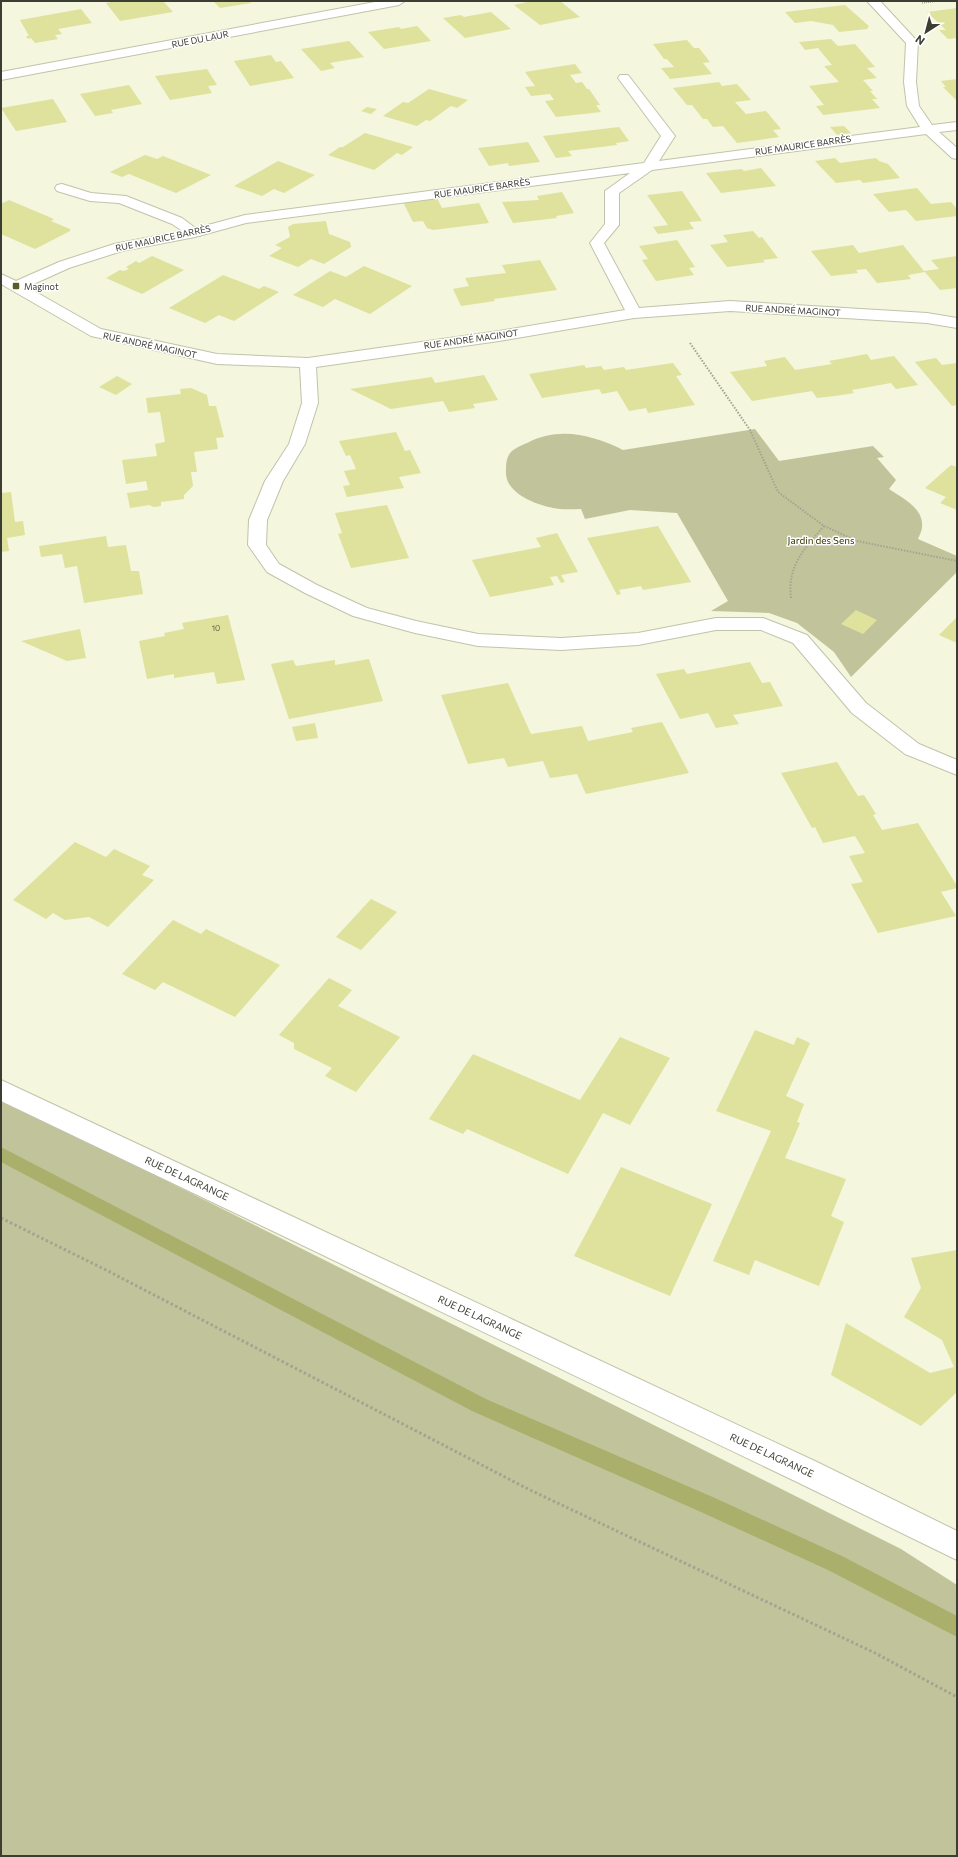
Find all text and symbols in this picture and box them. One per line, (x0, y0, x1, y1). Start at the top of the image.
north arrow (906, 12, 946, 52)
street label: RUE DU LAUR (170, 28, 230, 50)
text: N (913, 33, 927, 48)
street label: RUE MAURICE BARRÈS (754, 132, 852, 157)
street label: RUE MAURICE BARRÈS (433, 175, 531, 200)
street label: RUE MAURICE BARRÈS (114, 222, 212, 253)
marker: Maginot (11, 281, 21, 291)
place label: Maginot (24, 281, 59, 292)
street label: RUE ANDRÉ MAGINOT (745, 301, 841, 318)
street label: RUE ANDRÉ MAGINOT (423, 326, 519, 351)
street label: RUE ANDRÉ MAGINOT (102, 329, 198, 360)
park label: Jardin des Sens (788, 534, 855, 546)
house number: 10 (212, 623, 220, 633)
street label: RUE DE LAGRANGE (143, 1153, 231, 1203)
street label: RUE DE LAGRANGE (436, 1292, 524, 1342)
street label: RUE DE LAGRANGE (728, 1430, 816, 1480)

